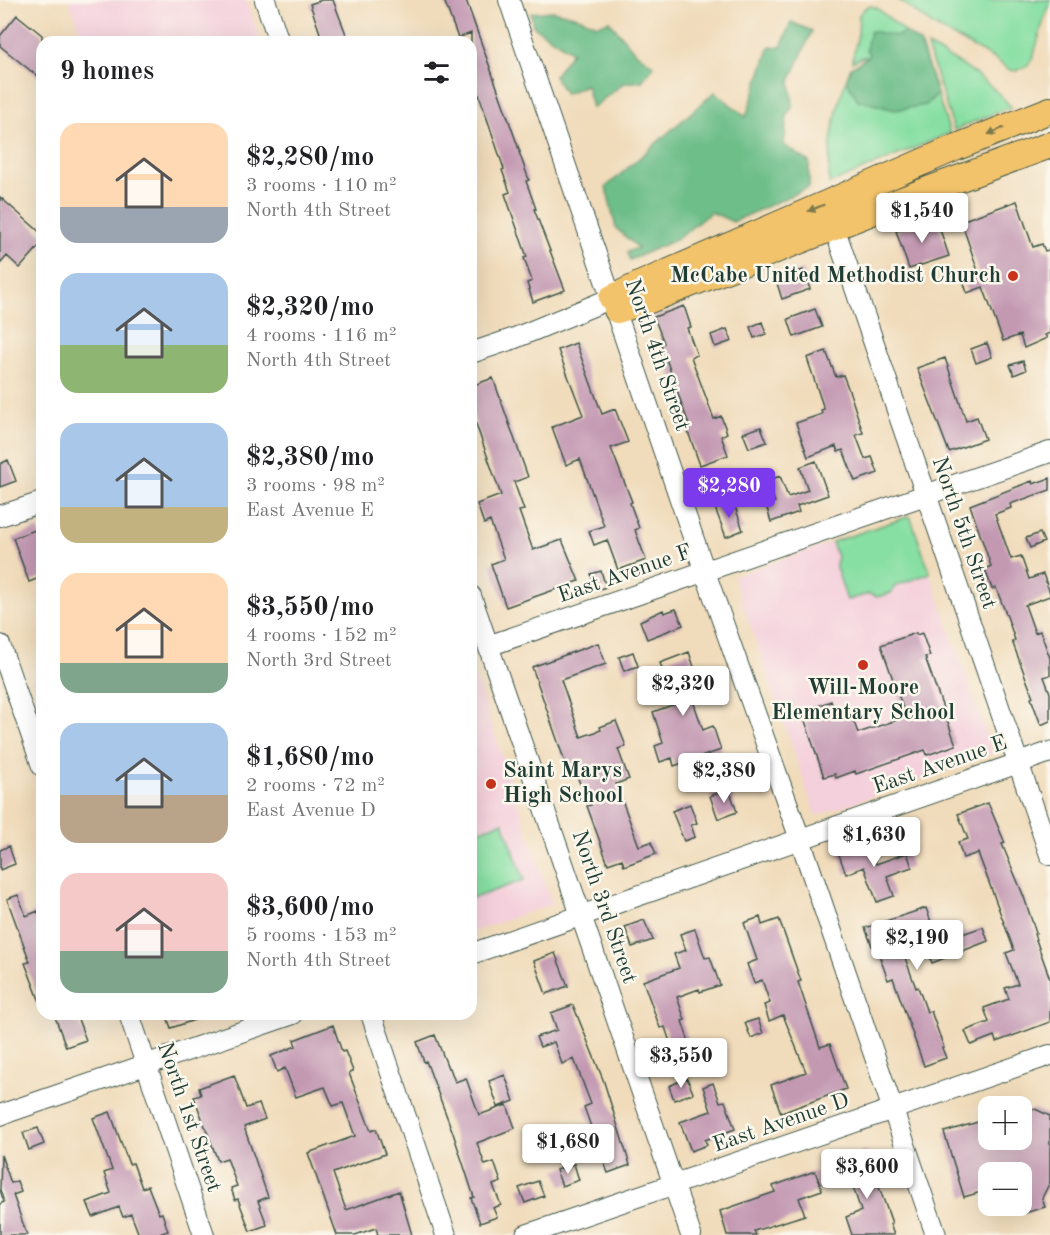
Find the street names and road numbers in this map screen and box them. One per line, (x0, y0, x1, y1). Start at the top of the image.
street label: North 4th Street (621, 276, 693, 434)
street label: North 5th Street (928, 454, 1000, 612)
street label: East Avenue F (555, 541, 695, 607)
street label: East Avenue E (870, 732, 1010, 798)
street label: North 3rd Street (567, 828, 641, 986)
street label: North 1st Street (153, 1039, 225, 1195)
street label: East Avenue D (710, 1089, 852, 1157)

